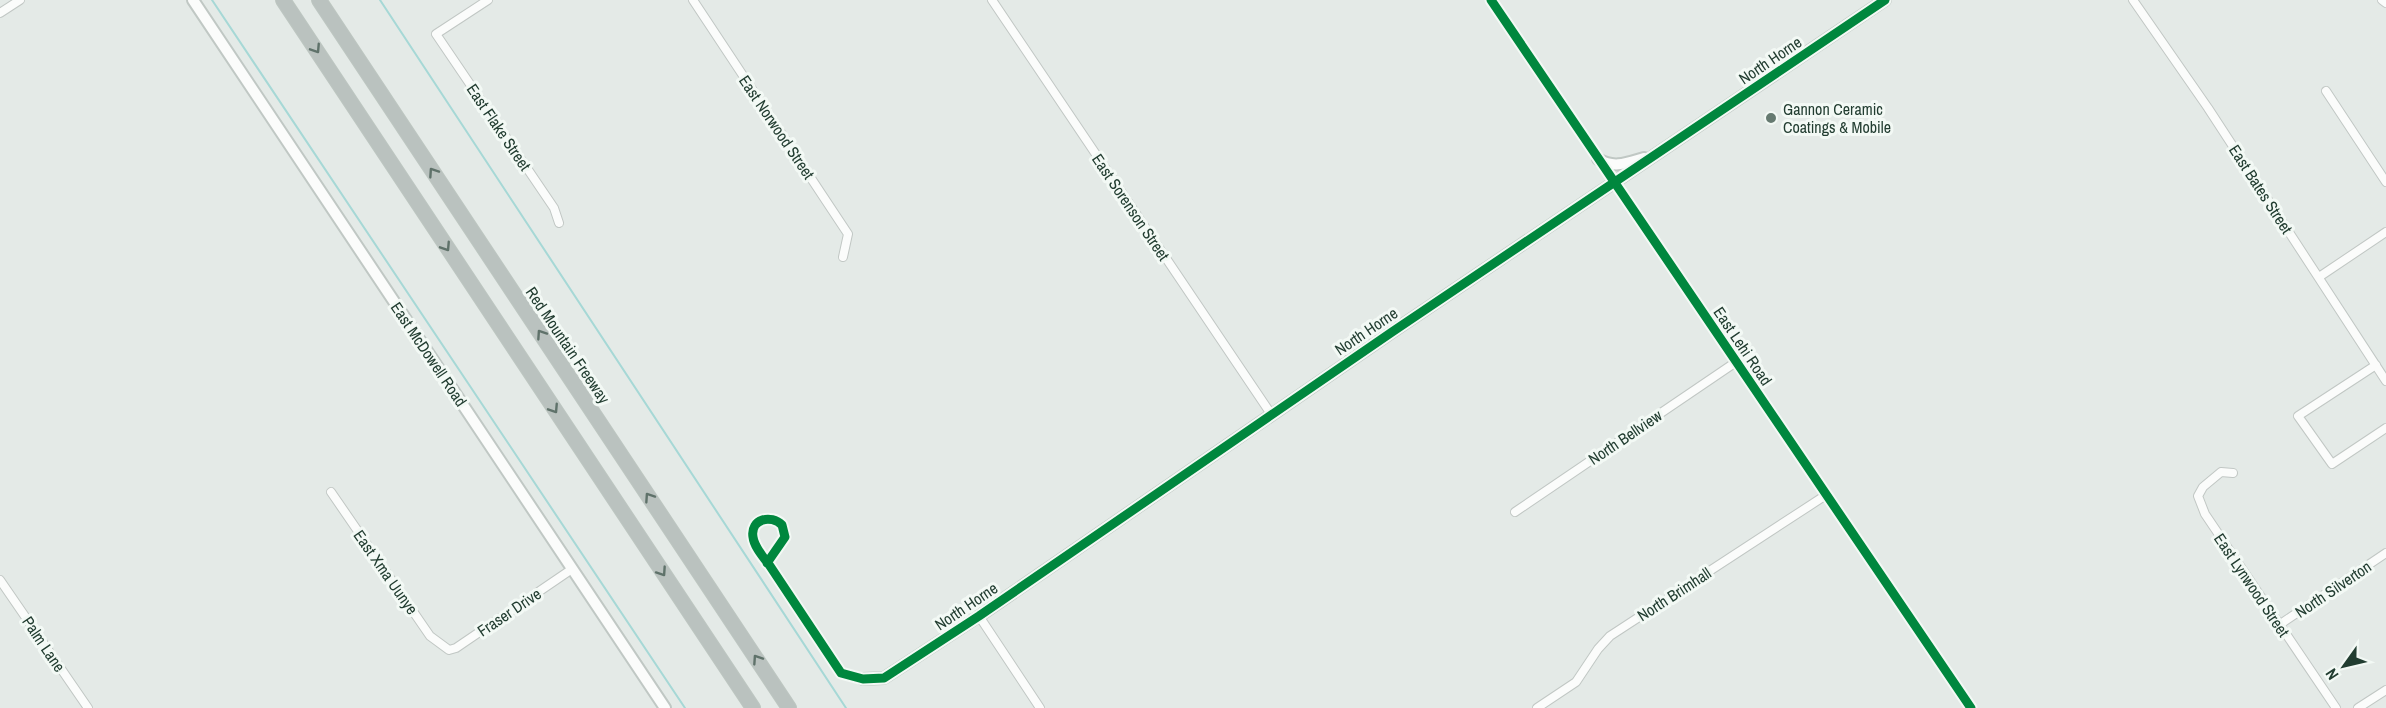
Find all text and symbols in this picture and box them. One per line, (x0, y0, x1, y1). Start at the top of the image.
street label: North Horne (1734, 31, 1806, 89)
one-way arrow (308, 43, 320, 53)
street label: East Norwood Street (734, 71, 820, 184)
street label: East Flake Street (462, 79, 536, 175)
place label: Gannon Ceramic Coatings & Mobile (1783, 98, 1891, 138)
marker: Gannon Ceramic Coatings & Mobile (1764, 111, 1778, 125)
street label: East Bates Street (2224, 140, 2298, 238)
street label: East Sorenson Street (1087, 149, 1175, 265)
one-way arrow (429, 168, 440, 179)
one-way arrow (439, 240, 450, 251)
street label: Red Mountain Freeway (521, 282, 615, 408)
street label: East McDowell Road (386, 297, 472, 411)
street label: North Horne (1330, 302, 1402, 360)
street label: East Lehi Road (1709, 302, 1777, 390)
one-way arrow (537, 330, 548, 341)
one-way arrow (547, 402, 558, 413)
street label: North Bellview (1584, 404, 1667, 470)
one-way arrow (645, 493, 656, 504)
street label: East Xma Uunye (349, 525, 423, 619)
street label: East Lynwood Street (2209, 529, 2295, 641)
street label: North Silverton (2291, 555, 2375, 623)
street label: North Brimhall (1633, 562, 1715, 626)
one-way arrow (655, 565, 666, 576)
street label: North Horne (930, 577, 1002, 635)
street label: Fraser Drive (473, 582, 545, 642)
street label: Palm Lane (17, 612, 71, 676)
north arrow (2314, 636, 2374, 696)
one-way arrow (753, 655, 764, 666)
text: N (2320, 664, 2343, 684)

